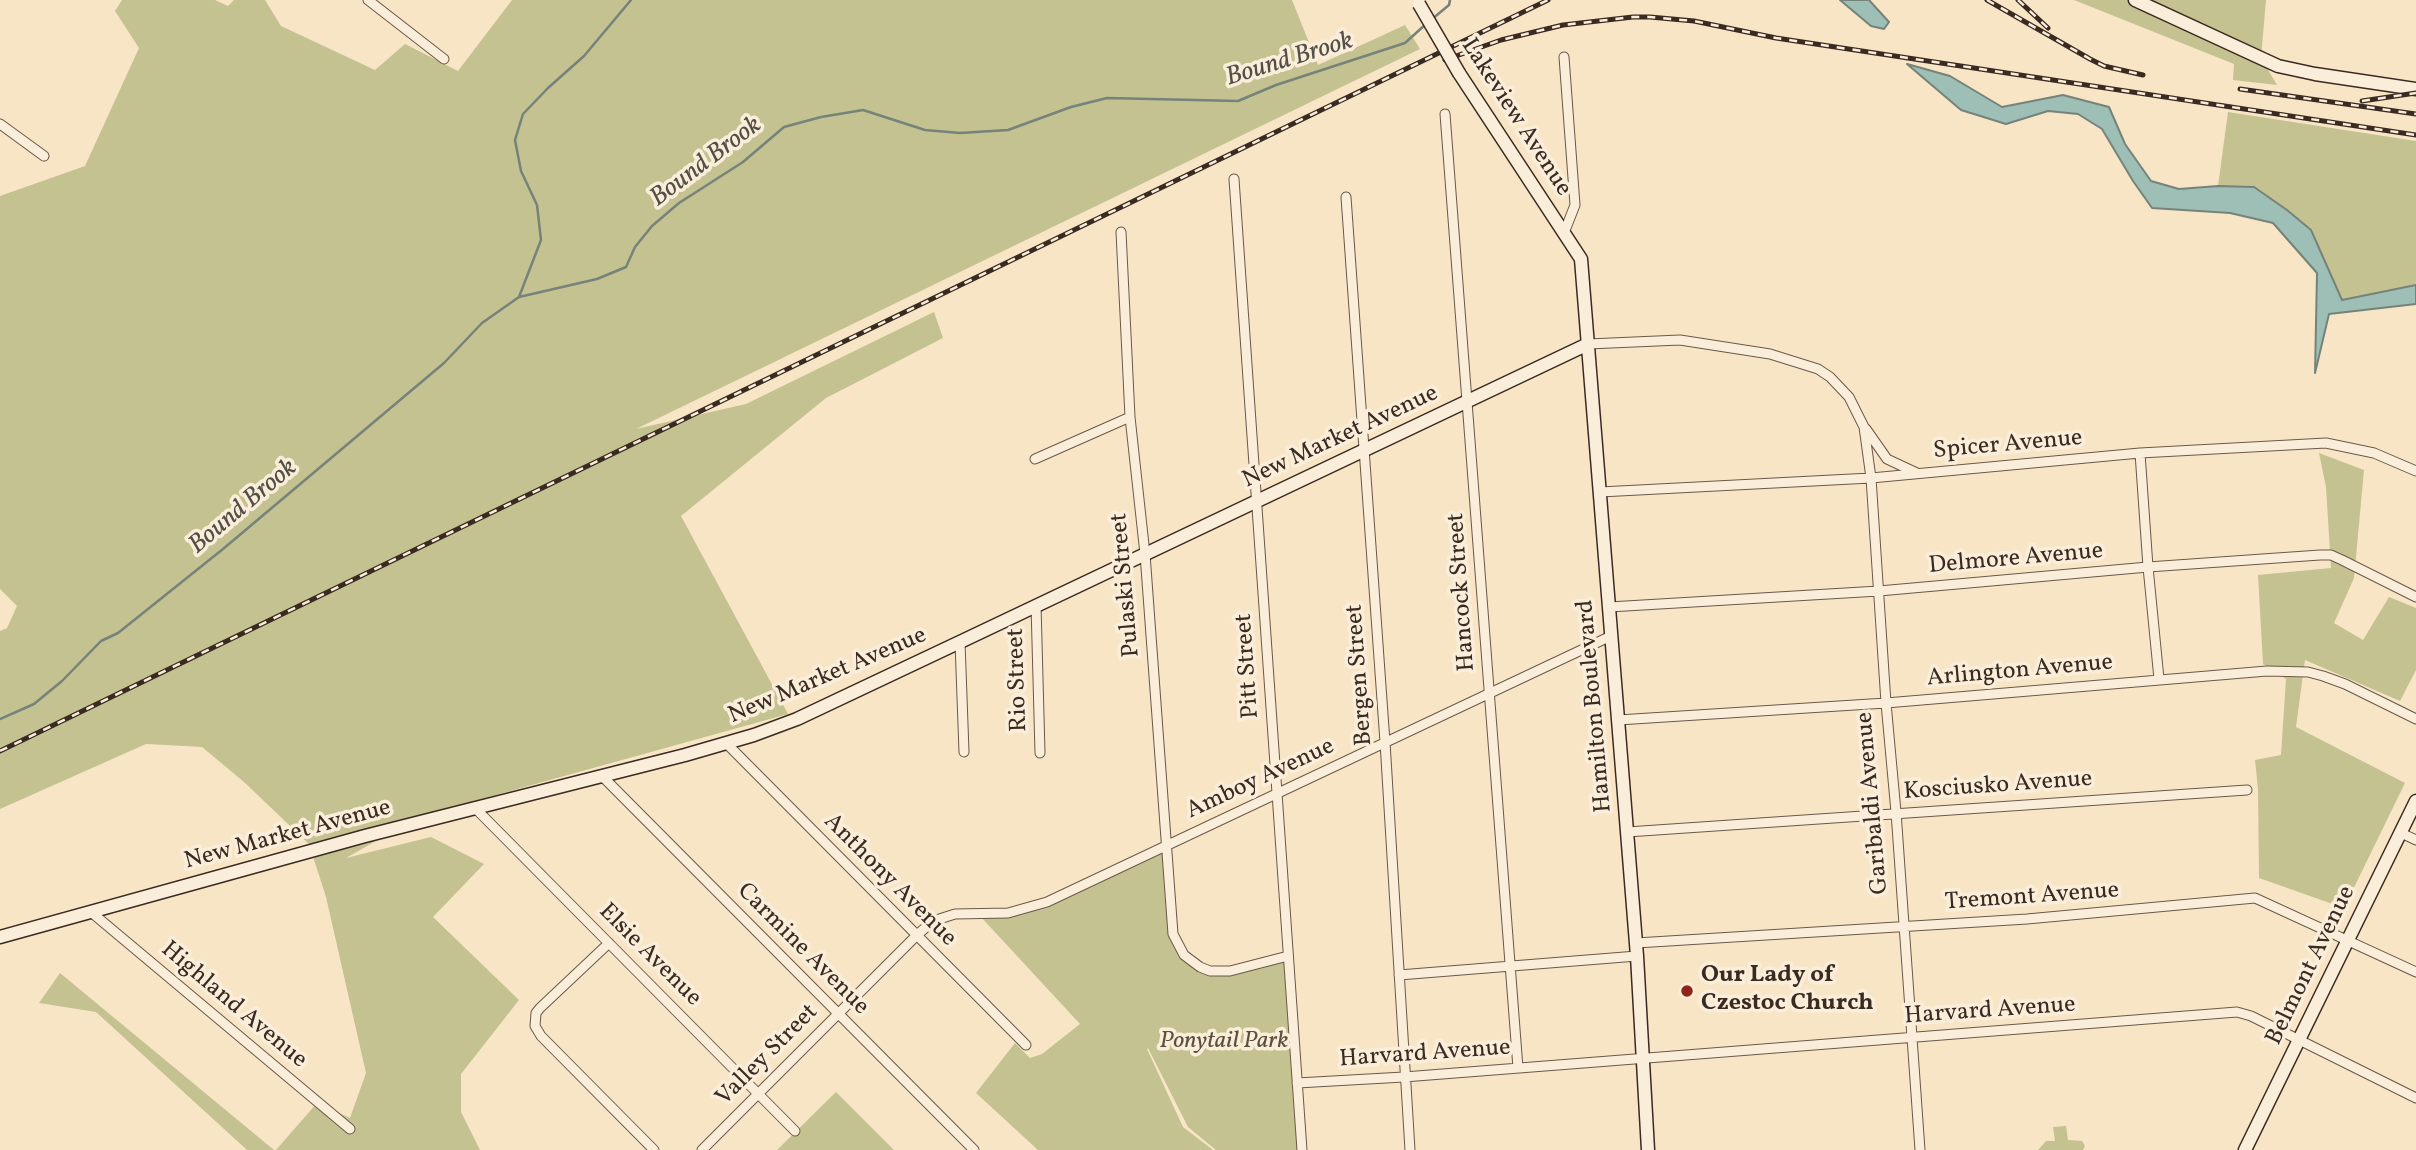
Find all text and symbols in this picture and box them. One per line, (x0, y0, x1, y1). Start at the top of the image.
water label: Bound Brook (1222, 27, 1358, 95)
street label: Lakeview Avenue (1453, 34, 1577, 202)
water label: Bound Brook (645, 111, 769, 215)
street label: New Market Avenue (1239, 380, 1443, 496)
street label: Spicer Avenue (1932, 425, 2084, 467)
water label: Bound Brook (184, 454, 304, 562)
street label: Pulaski Street (1106, 512, 1148, 658)
street label: Hancock Street (1443, 512, 1483, 672)
street label: Delmore Avenue (1928, 538, 2104, 582)
street label: Hamilton Boulevard (1572, 598, 1620, 814)
street label: Bergen Street (1342, 603, 1380, 747)
street label: Pitt Street (1231, 612, 1267, 720)
street label: New Market Avenue (725, 622, 931, 732)
street label: Rio Street (1003, 627, 1035, 733)
street label: Arlington Avenue (1926, 650, 2114, 694)
street label: Garibaldi Avenue (1852, 711, 1896, 895)
street label: Amboy Avenue (1182, 733, 1340, 827)
street label: Kosciusko Avenue (1903, 766, 2093, 808)
street label: New Market Avenue (182, 795, 394, 877)
street label: Anthony Avenue (816, 808, 962, 954)
street label: Carmine Avenue (730, 878, 874, 1022)
street label: Tremont Avenue (1944, 878, 2120, 918)
street label: Belmont Avenue (2261, 882, 2363, 1050)
street label: Elsie Avenue (592, 899, 706, 1013)
street label: Highland Avenue (154, 936, 312, 1076)
place label: Our Lady of Czestoc Church (1701, 963, 1874, 1019)
marker: Our Lady of Czestoc Church (1679, 983, 1695, 999)
street label: Harvard Avenue (1903, 992, 2077, 1032)
street label: Valley Street (711, 999, 825, 1113)
park label: Ponytail Park (1160, 1029, 1288, 1057)
street label: Harvard Avenue (1338, 1035, 1512, 1075)

